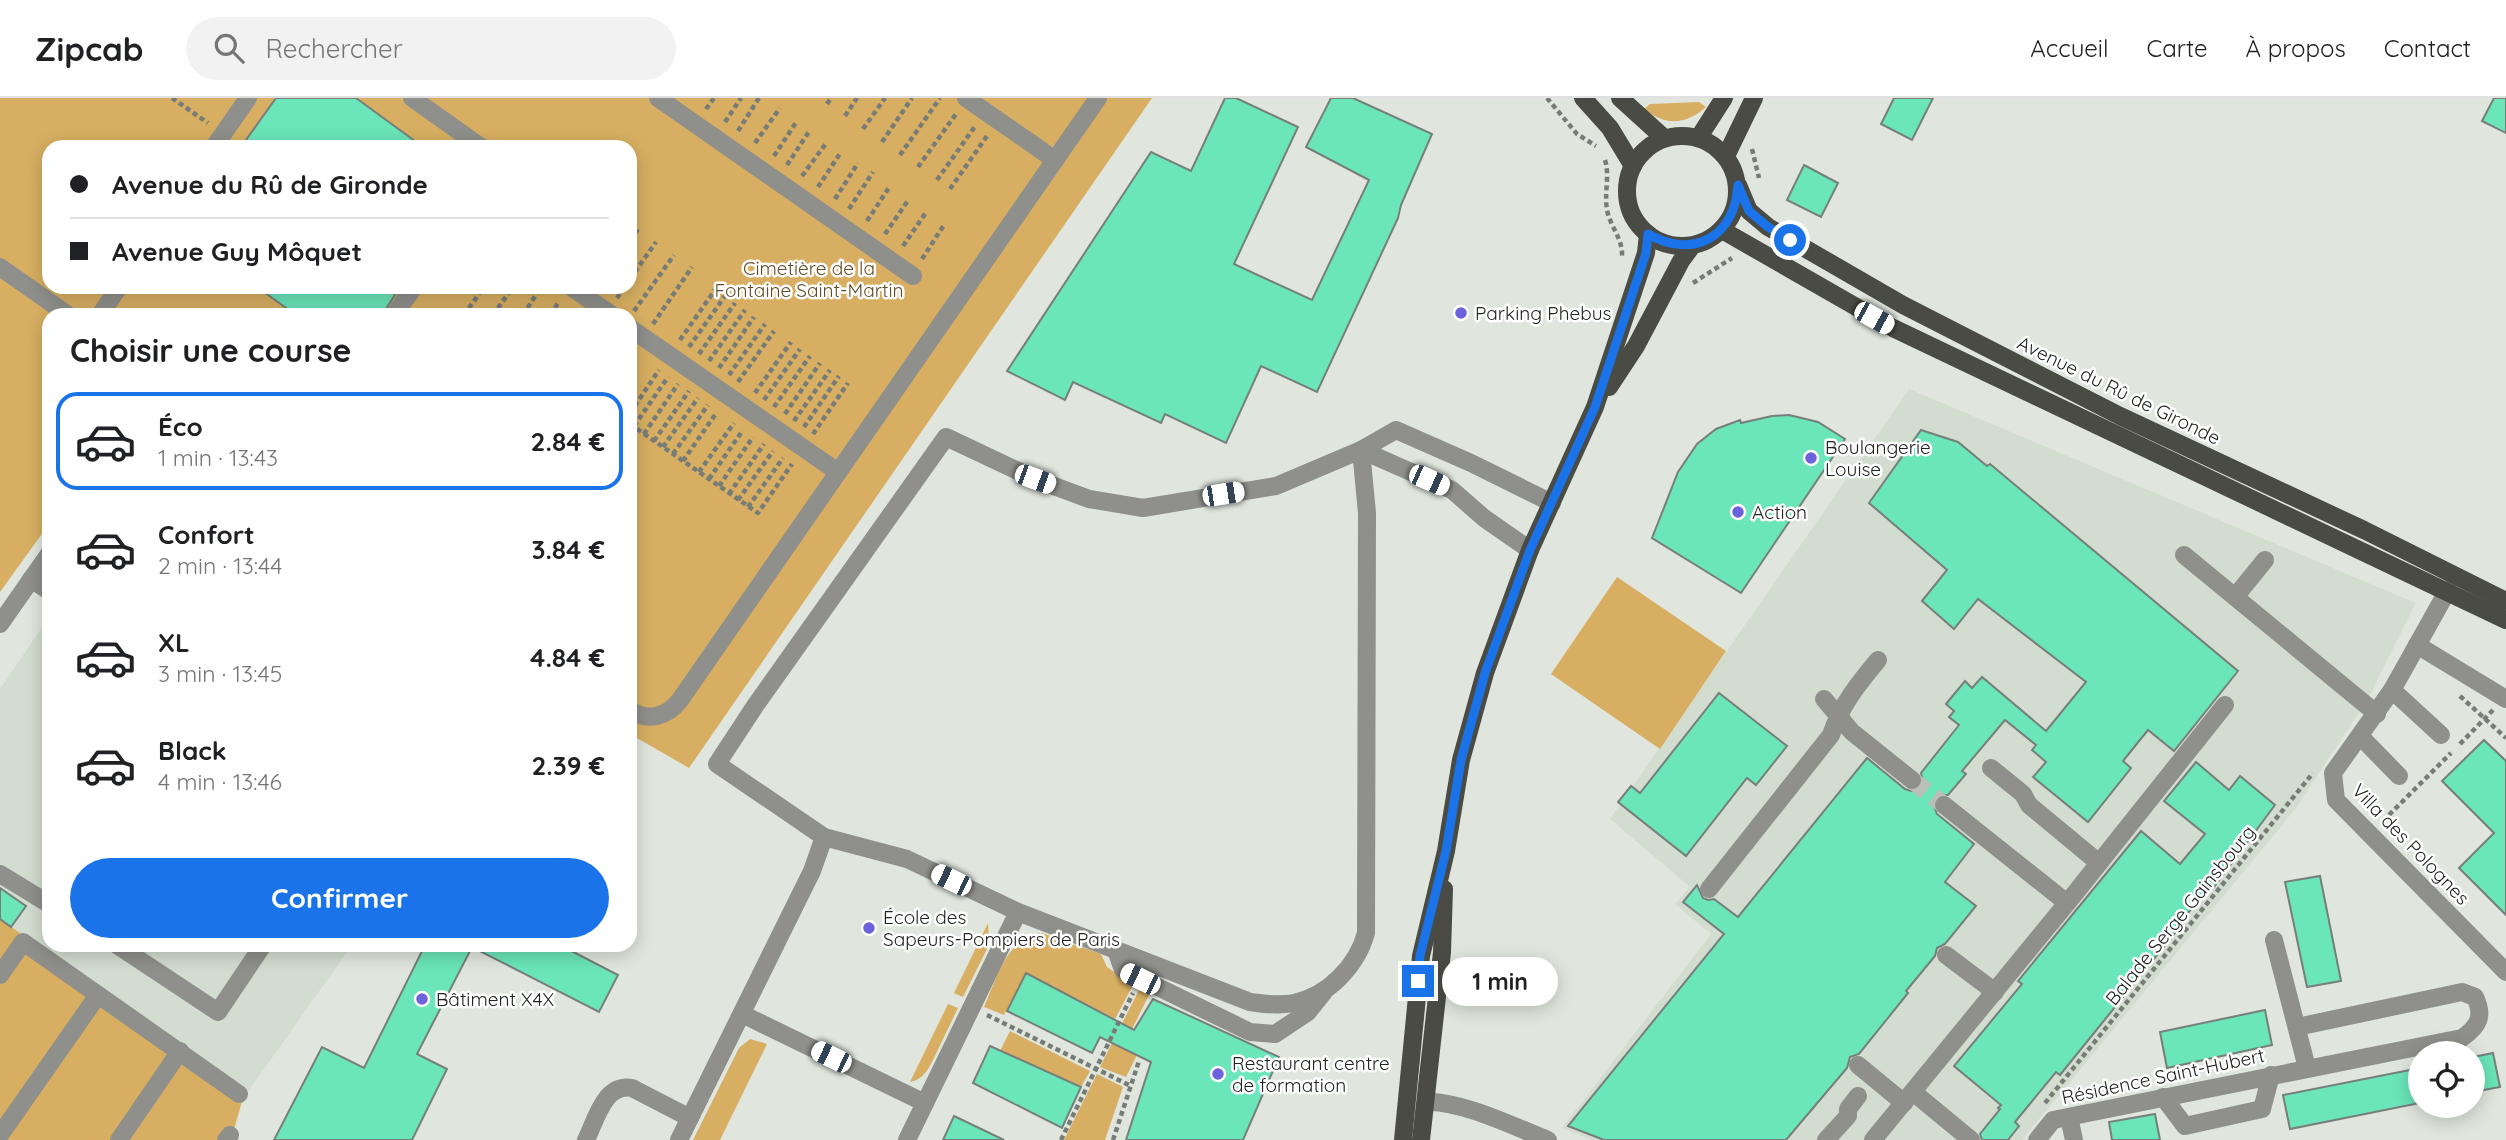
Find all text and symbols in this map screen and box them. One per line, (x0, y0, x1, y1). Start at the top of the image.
search box (186, 17, 676, 80)
text: Zipcab (35, 28, 144, 69)
icon: search (210, 29, 248, 67)
text: Rechercher (266, 32, 403, 65)
text: Accueil (2030, 33, 2109, 63)
text: Carte (2147, 33, 2208, 63)
text: À propos (2246, 33, 2346, 63)
text: Contact (2384, 33, 2471, 63)
text: Avenue du Rû de Gironde (112, 168, 428, 201)
route start (1774, 224, 1806, 256)
text: Avenue Guy Môquet (112, 235, 362, 268)
park label: Cimetière de la Fontaine Saint-Martin (715, 256, 903, 302)
car (1851, 299, 1898, 337)
place label: Parking Phebus (1475, 301, 1611, 325)
marker: Parking Phebus (1453, 305, 1469, 321)
text: Choisir une course (70, 330, 351, 370)
street label: Avenue du Rû de Gironde (2014, 330, 2224, 450)
icon: car (74, 410, 137, 473)
text: Éco (158, 410, 203, 443)
text: 2.84 € (531, 425, 605, 458)
place label: Boulangerie Louise (1825, 435, 1931, 481)
text: 1 min · 13:43 (158, 443, 278, 472)
marker: Boulangerie Louise (1803, 450, 1819, 466)
car (1012, 462, 1059, 496)
car (1406, 462, 1453, 498)
car (1201, 480, 1246, 508)
place label: Action (1752, 500, 1807, 524)
marker: Action (1730, 504, 1746, 520)
icon: car (74, 518, 137, 581)
text: Confort (158, 518, 255, 551)
text: 3.84 € (531, 533, 605, 566)
text: 2 min · 13:44 (158, 551, 282, 580)
icon: car (74, 626, 137, 689)
text: XL (158, 626, 190, 659)
text: 4.84 € (530, 641, 605, 674)
text: 3 min · 13:45 (158, 659, 282, 688)
icon: car (74, 734, 137, 797)
text: Black (158, 734, 227, 767)
text: 2.39 € (531, 749, 605, 782)
text: 4 min · 13:46 (158, 767, 282, 796)
street label: Villa des Polognes (2347, 778, 2475, 910)
street label: Balade Serge Gainsbourg (2100, 820, 2260, 1010)
button: Confirmer (70, 858, 609, 938)
car (928, 861, 975, 899)
place label: École des Sapeurs-Pompiers de Paris (883, 905, 1120, 951)
marker: École des Sapeurs-Pompiers de Paris (861, 920, 877, 936)
callout: 1 min (1442, 956, 1558, 1006)
car (1117, 960, 1164, 998)
route end (1402, 965, 1434, 997)
text: 1 min (1472, 967, 1528, 996)
place label: Bâtiment X4X (436, 987, 554, 1011)
marker: Bâtiment X4X (414, 991, 430, 1007)
car (808, 1038, 855, 1076)
map controls (2408, 1041, 2485, 1118)
button: locate (2408, 1041, 2485, 1118)
street label: Résidence Saint-Hubert (2059, 1043, 2267, 1109)
place label: Restaurant centre de formation (1232, 1051, 1390, 1097)
marker: Restaurant centre de formation (1210, 1066, 1226, 1082)

